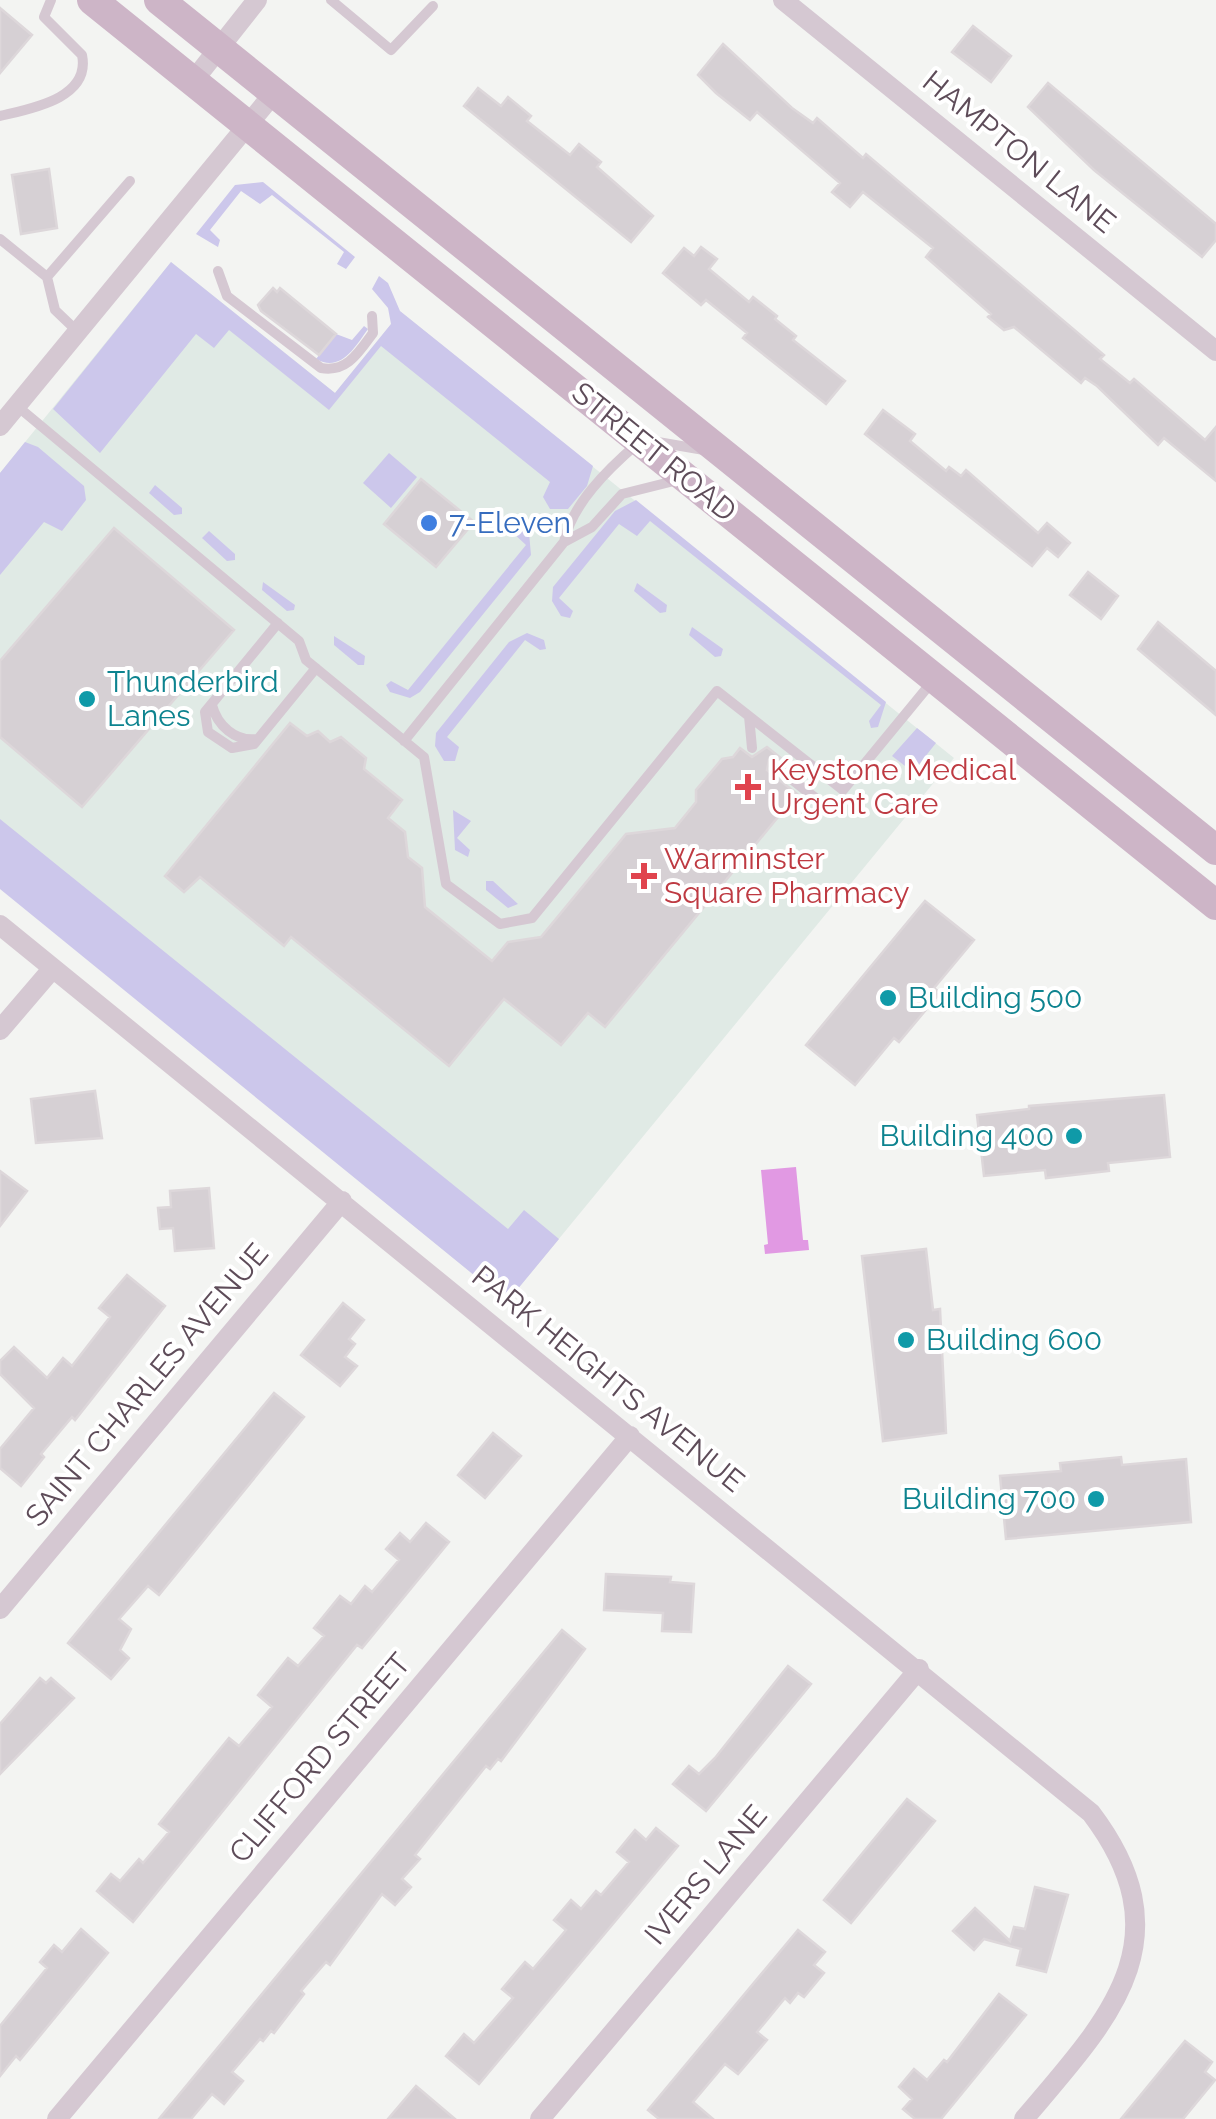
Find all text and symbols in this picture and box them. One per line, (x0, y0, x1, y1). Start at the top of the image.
street label: HAMPTON LANE (916, 63, 1123, 240)
street label: STREET ROAD (565, 375, 743, 528)
place label: 7-Eleven (449, 505, 571, 540)
marker: 7-Eleven (418, 512, 440, 534)
place label: Thunderbird Lanes (107, 664, 279, 733)
marker: Thunderbird Lanes (76, 688, 98, 710)
place label: Keystone Medical Urgent Care (770, 752, 1017, 821)
marker: Keystone Medical Urgent Care (735, 774, 761, 800)
place label: Warminster Square Pharmacy (664, 841, 910, 910)
marker: Warminster Square Pharmacy (633, 865, 655, 887)
place label: Building 500 (908, 980, 1082, 1015)
marker: Building 500 (877, 987, 899, 1009)
place label: Building 400 (880, 1118, 1054, 1153)
marker: Building 400 (1063, 1125, 1085, 1147)
street label: SAINT CHARLES AVENUE (18, 1236, 275, 1533)
street label: PARK HEIGHTS AVENUE (465, 1258, 751, 1499)
place label: Building 600 (926, 1322, 1102, 1357)
marker: Building 600 (895, 1329, 917, 1351)
place label: Building 700 (902, 1481, 1076, 1516)
marker: Building 700 (1085, 1488, 1107, 1510)
street label: CLIFFORD STREET (222, 1646, 417, 1869)
street label: IVERS LANE (637, 1798, 774, 1951)

